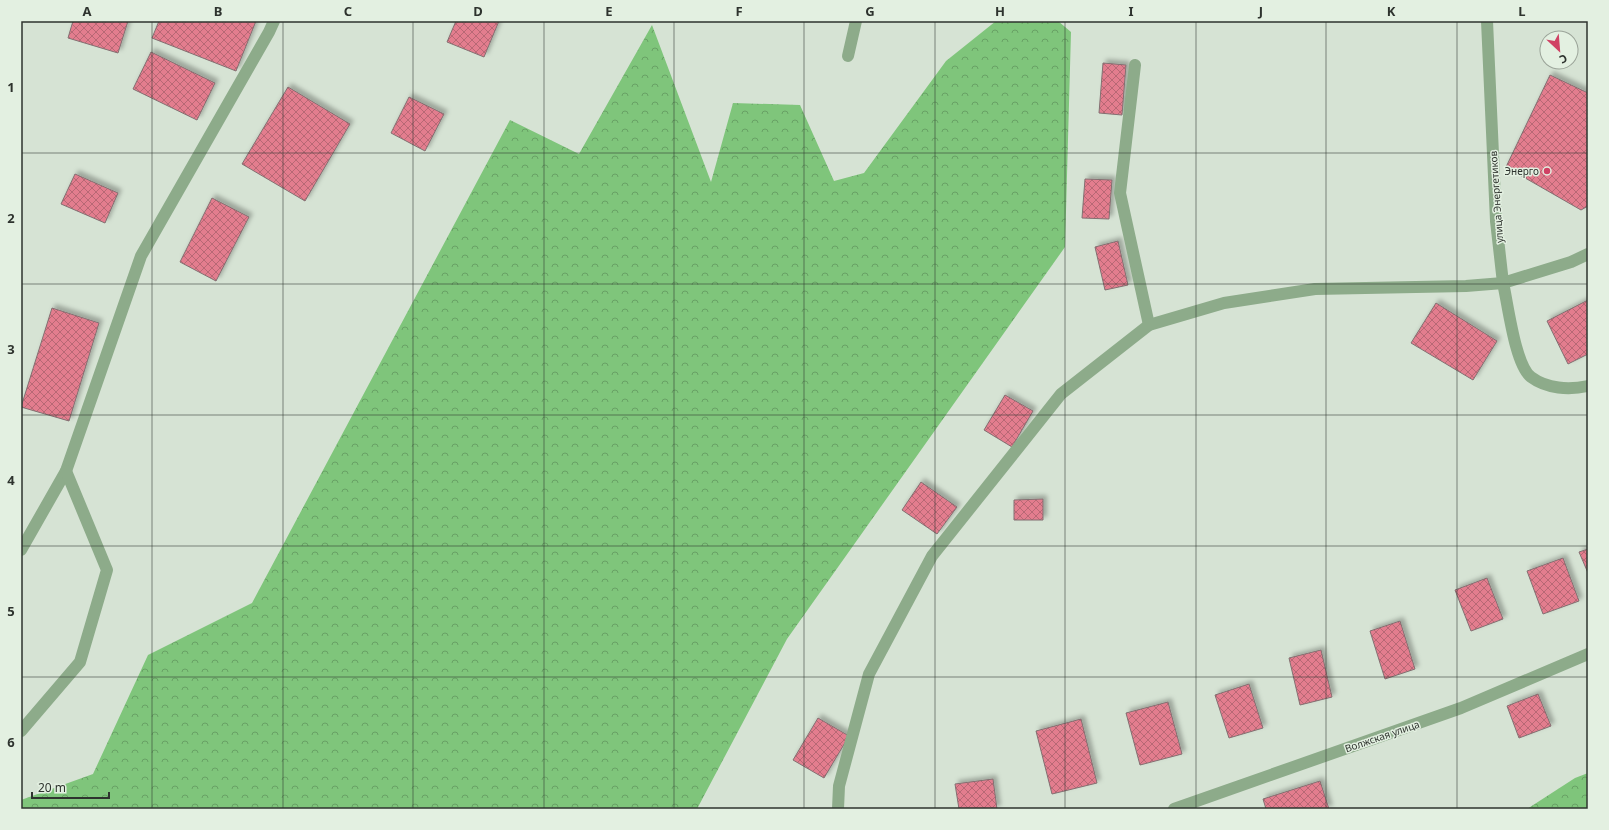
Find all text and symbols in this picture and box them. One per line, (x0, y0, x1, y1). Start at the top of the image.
text: A (83, 2, 92, 20)
text: B (214, 2, 222, 20)
text: C (344, 2, 352, 20)
text: D (473, 2, 483, 20)
text: E (605, 2, 613, 20)
text: F (735, 2, 743, 20)
text: G (865, 2, 875, 20)
text: H (995, 2, 1005, 20)
text: I (1128, 2, 1134, 20)
text: J (1258, 2, 1263, 20)
text: K (1387, 2, 1396, 20)
text: L (1518, 2, 1526, 20)
north arrow (1539, 30, 1579, 70)
text: С (1557, 51, 1570, 68)
text: 1 (7, 78, 15, 96)
street label: улица Энергетиков (1486, 150, 1506, 244)
place label: Энерго (1505, 164, 1539, 178)
marker: Энерго (1542, 166, 1552, 176)
text: 2 (7, 209, 15, 227)
text: 3 (7, 340, 15, 358)
text: 4 (7, 471, 15, 489)
text: 5 (7, 602, 15, 620)
street label: Волжская улица (1343, 717, 1421, 755)
text: 6 (7, 733, 15, 751)
scale bar (32, 774, 109, 800)
text: 20 m (38, 779, 66, 796)

